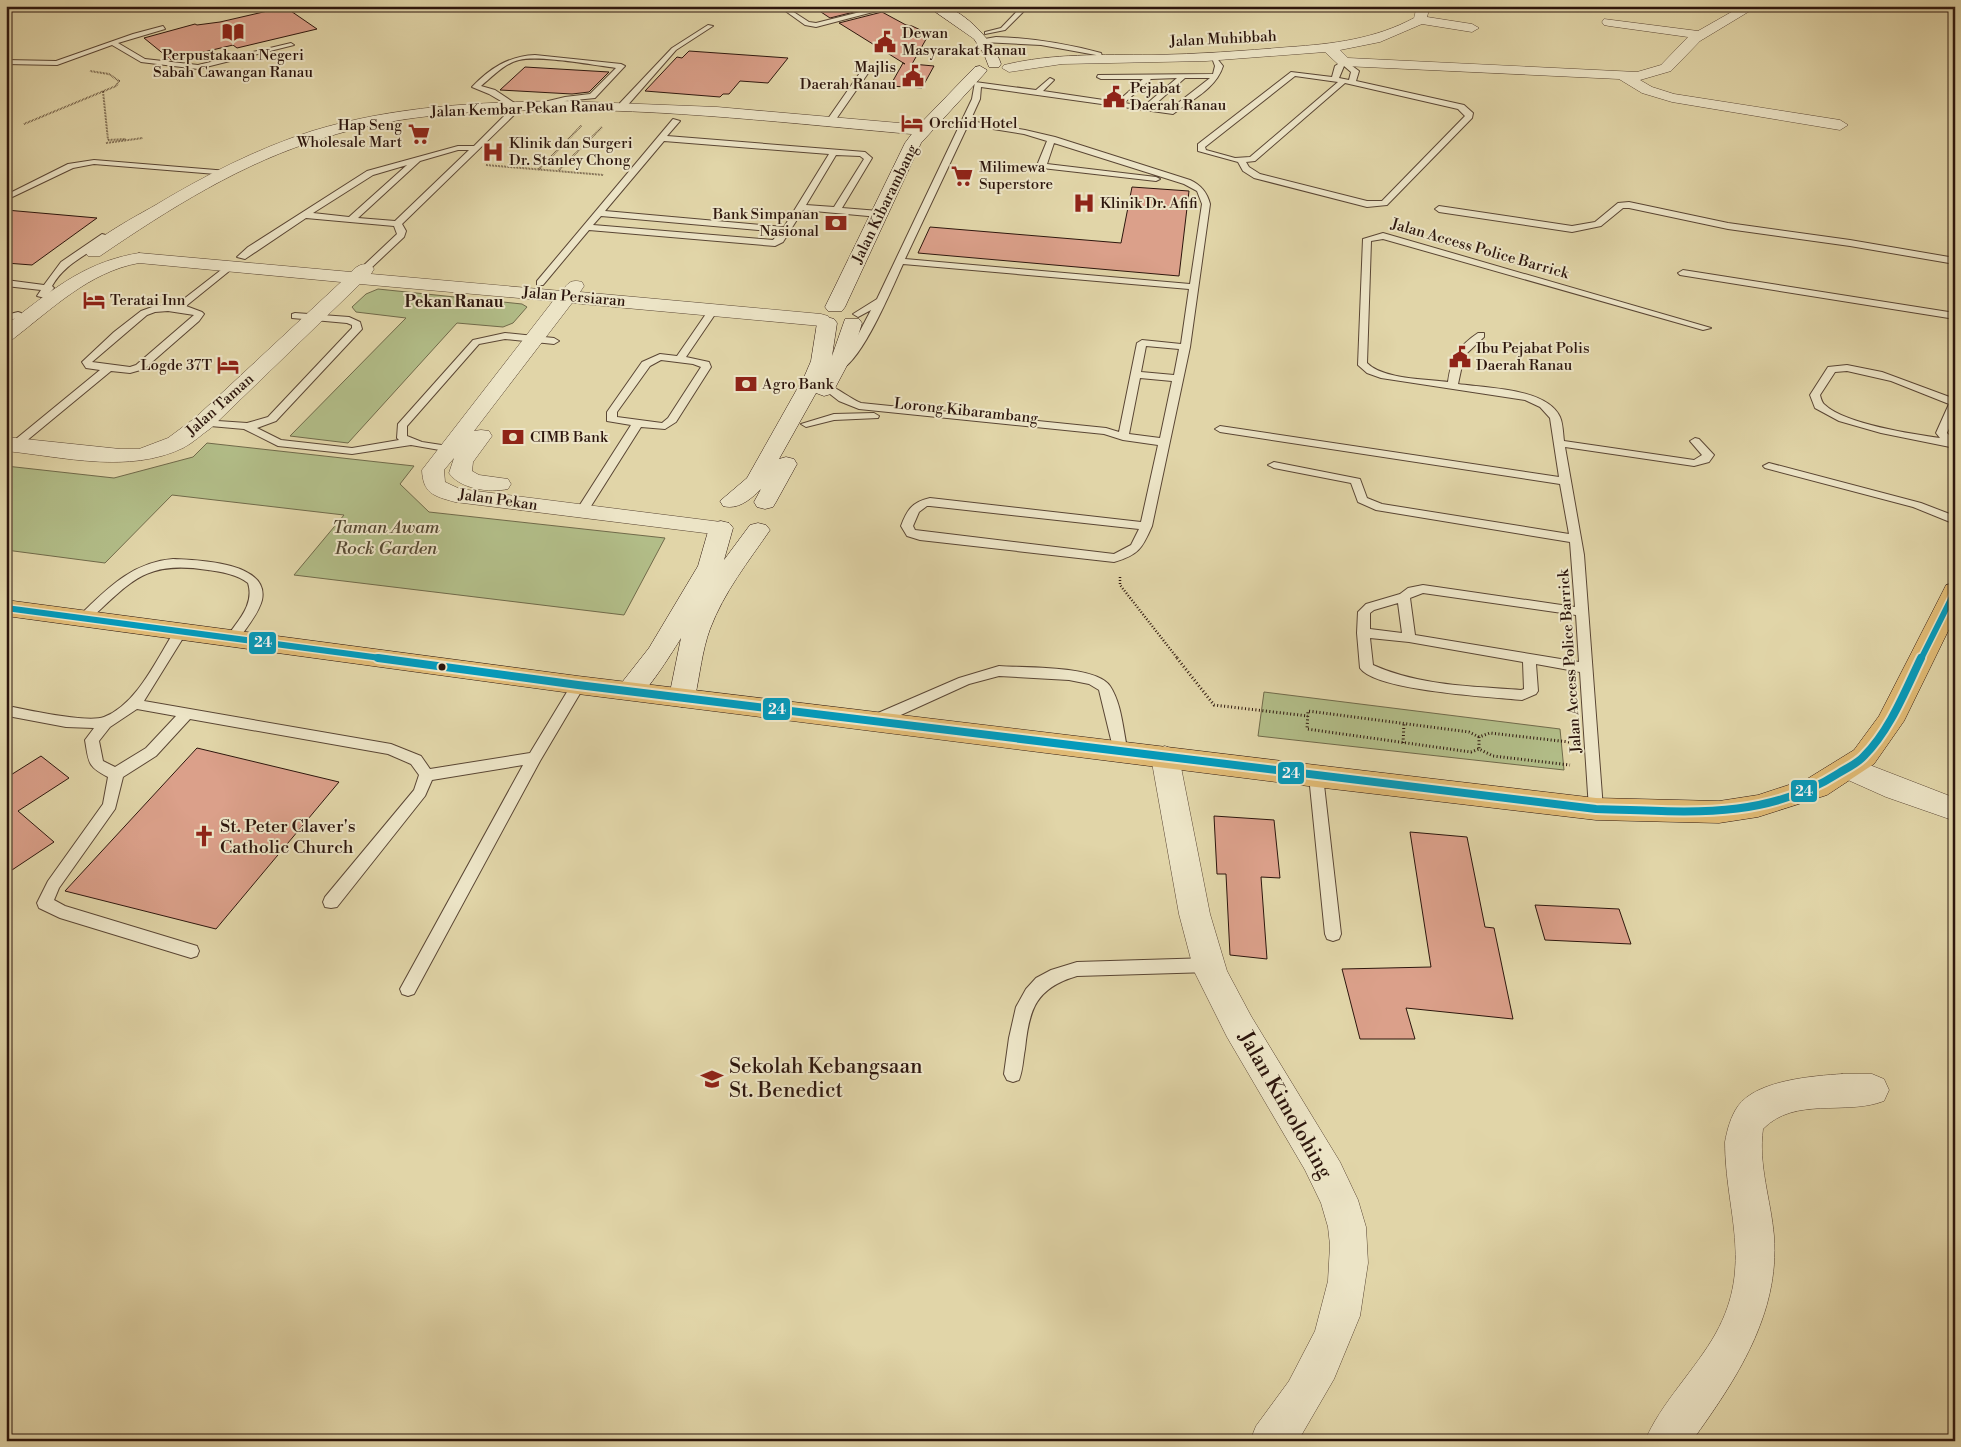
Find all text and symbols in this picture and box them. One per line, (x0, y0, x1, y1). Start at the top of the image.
library icon: Perpustakaan Negeri Sabah Cawangan Ranau (220, 19, 246, 45)
place label: Dewan Masyarakat Ranau (902, 24, 1027, 60)
street label: Jalan Muhibbah (1168, 27, 1277, 51)
public building icon: Dewan Masyarakat Ranau (872, 29, 898, 55)
place label: Perpustakaan Negeri Sabah Cawangan Ranau (153, 46, 313, 82)
place label: Majlis Daerah Ranau (800, 58, 896, 94)
public building icon: Majlis Daerah Ranau (900, 63, 926, 89)
place label: Pejabat Daerah Ranau (1130, 79, 1227, 115)
public building icon: Pejabat Daerah Ranau (1101, 84, 1127, 110)
street label: Jalan Kembar Pekan Ranau (429, 96, 614, 122)
hotel icon: Orchid Hotel (899, 110, 925, 136)
place label: Orchid Hotel (929, 114, 1018, 133)
place label: Hap Seng Wholesale Mart (296, 116, 403, 152)
supermarket icon: Hap Seng Wholesale Mart (406, 121, 432, 147)
place label: Klinik dan Surgeri Dr. Stanley Chong (509, 134, 633, 170)
hospital icon: Klinik dan Surgeri Dr. Stanley Chong (480, 139, 506, 165)
street label: Jalan Kibarambang (848, 141, 922, 268)
place label: Milimewa Superstore (979, 158, 1053, 194)
supermarket icon: Milimewa Superstore (949, 163, 975, 189)
hospital icon: Klinik Dr. Afifi (1071, 190, 1097, 216)
place label: Klinik Dr. Afifi (1100, 194, 1198, 213)
place label: Bank Simpanan Nasional (712, 205, 820, 241)
bank icon: Bank Simpanan Nasional (823, 210, 849, 236)
street label: Jalan Access Police Barrick (1388, 214, 1572, 284)
street label: Jalan Persiaran (521, 283, 626, 311)
hotel icon: Teratai Inn (81, 287, 107, 313)
place label: Teratai Inn (110, 291, 186, 310)
district label: Pekan Ranau (404, 292, 504, 312)
place label: Ibu Pejabat Polis Daerah Ranau (1476, 339, 1589, 375)
public building icon: Ibu Pejabat Polis Daerah Ranau (1447, 344, 1473, 370)
hotel icon: Logde 37T (215, 352, 241, 378)
place label: Logde 37T (141, 356, 212, 375)
street label: Jalan Taman (181, 369, 258, 441)
bank icon: Agro Bank (733, 371, 759, 397)
place label: Agro Bank (761, 375, 835, 394)
street label: Lorong Kibarambang (893, 394, 1039, 428)
bank icon: CIMB Bank (500, 424, 526, 450)
place label: CIMB Bank (530, 428, 609, 447)
street label: Jalan Pekan (456, 485, 539, 515)
park label: Taman Awam Rock Garden (332, 516, 440, 560)
street label: Jalan Access Police Barrick (1554, 567, 1586, 755)
line badge: 24 (248, 631, 277, 655)
text: 24 (254, 634, 272, 652)
unlabelled marker (437, 662, 447, 672)
line badge: 24 (762, 697, 791, 721)
text: 24 (768, 701, 786, 719)
line badge: 24 (1277, 761, 1305, 785)
text: 24 (1282, 765, 1300, 783)
line badge: 24 (1790, 779, 1818, 803)
text: 24 (1795, 783, 1813, 801)
place label: St. Peter Claver's Catholic Church (220, 815, 356, 859)
church icon: St. Peter Claver's Catholic Church (191, 823, 217, 849)
street label: Jalan Kimolohing (1232, 1026, 1338, 1184)
place label: Sekolah Kebangsaan St. Benedict (729, 1054, 923, 1104)
school or university icon: Sekolah Kebangsaan St. Benedict (699, 1066, 725, 1092)

